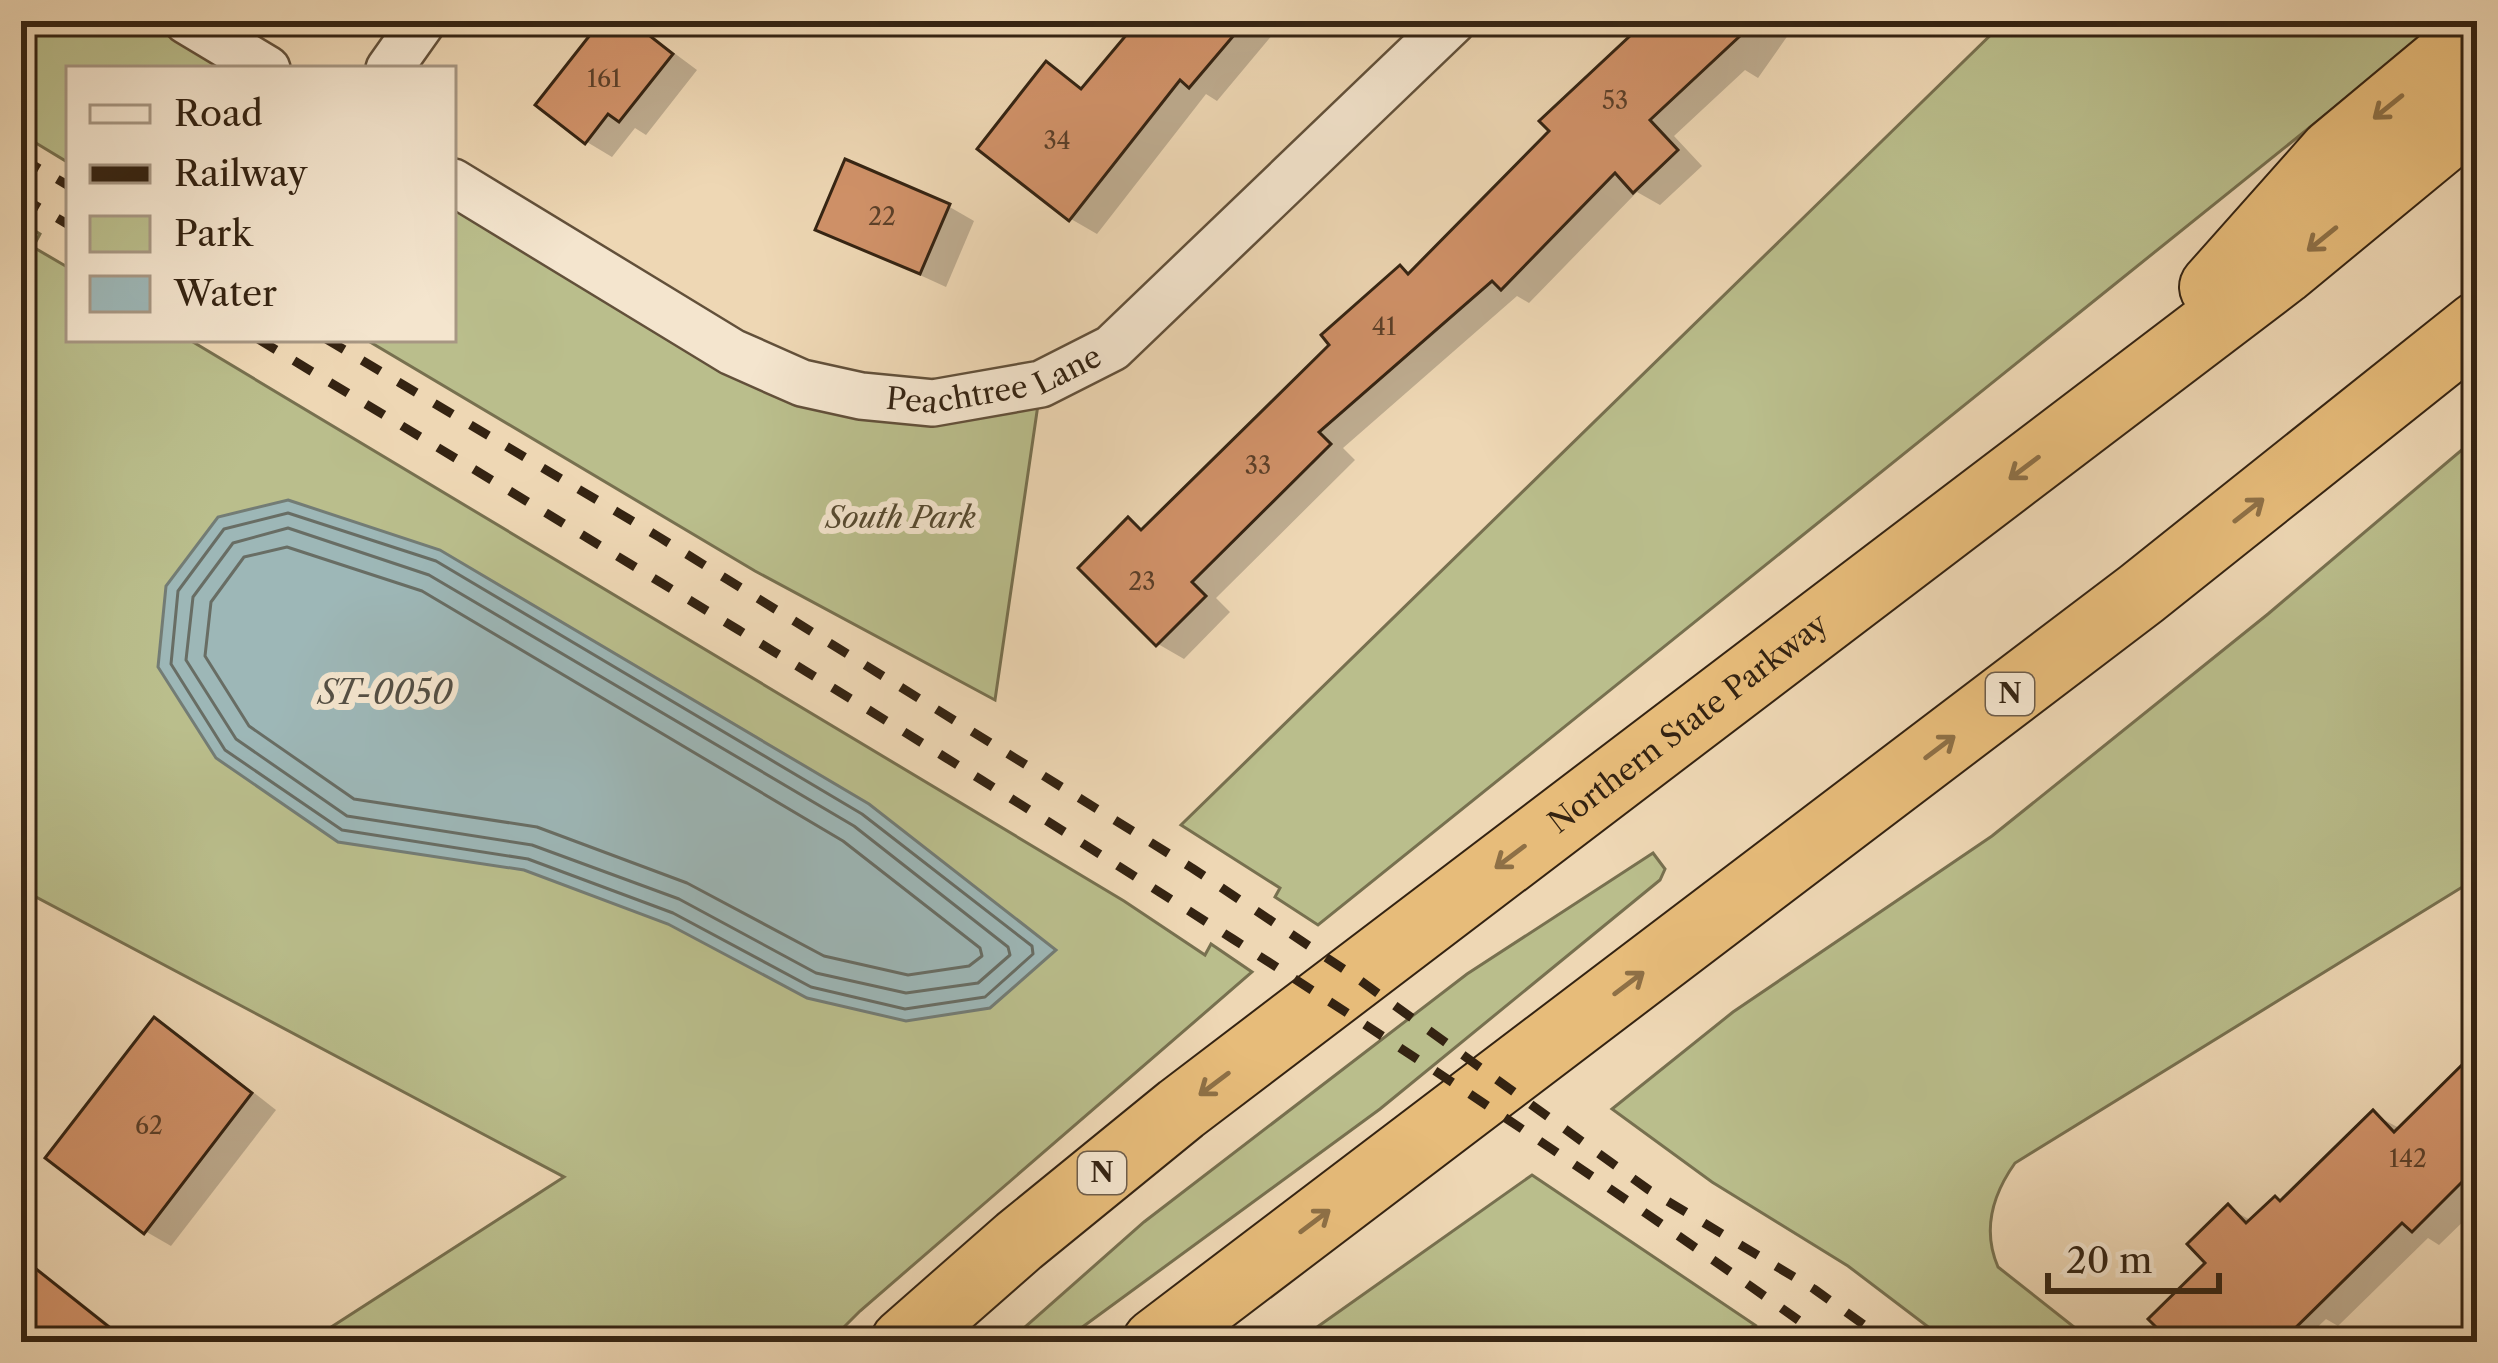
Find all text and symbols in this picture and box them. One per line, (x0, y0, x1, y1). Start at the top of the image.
house number: 161 (587, 64, 621, 93)
legend (66, 66, 456, 342)
house number: 53 (1602, 86, 1628, 115)
text: Road (174, 91, 263, 135)
one-way arrow (2372, 93, 2404, 120)
house number: 34 (1043, 126, 1071, 155)
text: Railway (174, 151, 308, 195)
house number: 22 (868, 202, 896, 231)
text: Park (174, 211, 254, 255)
one-way arrow (2307, 225, 2338, 252)
text: Water (173, 271, 277, 315)
house number: 41 (1372, 312, 1396, 341)
street label: Peachtree Lane (885, 338, 1107, 421)
house number: 33 (1245, 451, 1271, 480)
one-way arrow (2008, 455, 2041, 480)
one-way arrow (2233, 497, 2265, 524)
park label: South Park (824, 499, 976, 536)
house number: 23 (1128, 567, 1156, 596)
street label: Northern State Parkway (1541, 605, 1835, 841)
water label: ST-0050 (316, 672, 453, 713)
road number: N (1986, 673, 2034, 715)
one-way arrow (1923, 734, 1955, 761)
one-way arrow (1494, 843, 1527, 869)
one-way arrow (1612, 970, 1645, 996)
one-way arrow (1198, 1070, 1230, 1097)
house number: 62 (135, 1111, 163, 1140)
house number: 142 (2389, 1144, 2427, 1173)
road number: N (1078, 1152, 1126, 1194)
one-way arrow (1299, 1208, 1331, 1234)
scale bar (2048, 1219, 2219, 1293)
text: 20 m (2066, 1238, 2153, 1282)

